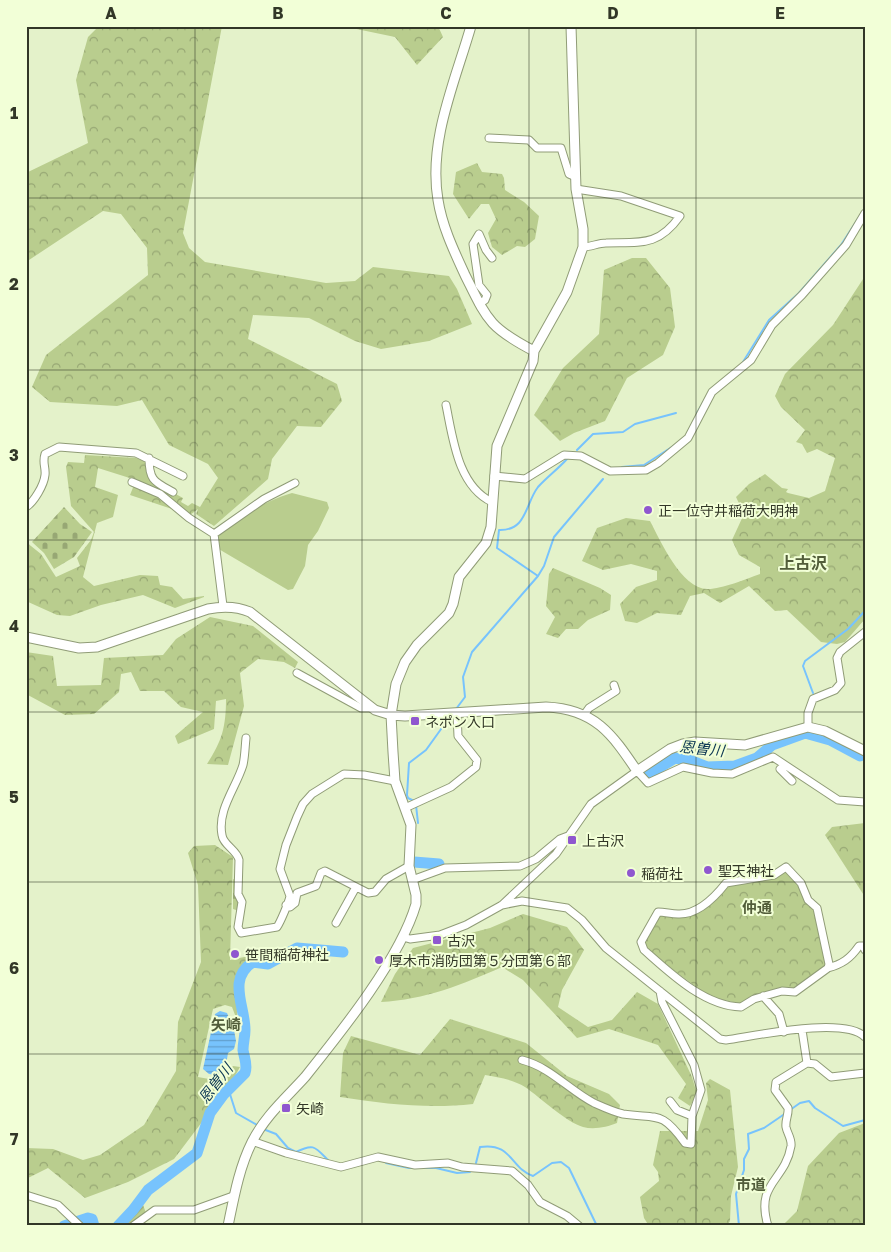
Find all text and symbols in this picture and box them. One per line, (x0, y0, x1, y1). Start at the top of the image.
text: A (105, 3, 117, 23)
text: B (272, 3, 284, 23)
text: C (440, 3, 452, 23)
text: D (607, 3, 619, 23)
text: E (775, 3, 785, 23)
text: 1 (10, 103, 18, 123)
text: 2 (9, 274, 19, 294)
text: 3 (9, 445, 19, 465)
place label: 正一位守井稲荷大明神 (658, 502, 798, 519)
marker: 正一位守井稲荷大明神 (642, 504, 654, 516)
district label: 上古沢 (779, 553, 827, 573)
text: 4 (9, 616, 19, 636)
place label: ネポン入口 (425, 713, 495, 730)
marker: ネポン入口 (409, 715, 421, 727)
water label: 恩曽川 (679, 737, 727, 760)
text: 5 (9, 787, 19, 807)
place label: 上古沢 (582, 832, 624, 849)
marker: 上古沢 (566, 834, 578, 846)
place label: 聖天神社 (718, 862, 774, 879)
marker: 聖天神社 (702, 864, 714, 876)
place label: 稲荷社 (641, 865, 683, 882)
marker: 稲荷社 (625, 867, 637, 879)
district label: 仲通 (742, 898, 772, 916)
place label: 古沢 (447, 932, 475, 949)
marker: 古沢 (431, 934, 443, 946)
place label: 笹間稲荷神社 (245, 946, 329, 963)
marker: 笹間稲荷神社 (229, 948, 241, 960)
place label: 厚木市消防団第５分団第６部 (389, 952, 571, 969)
marker: 厚木市消防団第５分団第６部 (373, 954, 385, 966)
text: 6 (9, 958, 19, 978)
district label: 矢崎 (211, 1015, 241, 1033)
water label: 恩曽川 (194, 1058, 237, 1106)
place label: 矢崎 (296, 1100, 324, 1117)
marker: 矢崎 (280, 1102, 292, 1114)
text: 7 (10, 1129, 19, 1149)
district label: 市道 (736, 1175, 766, 1193)

